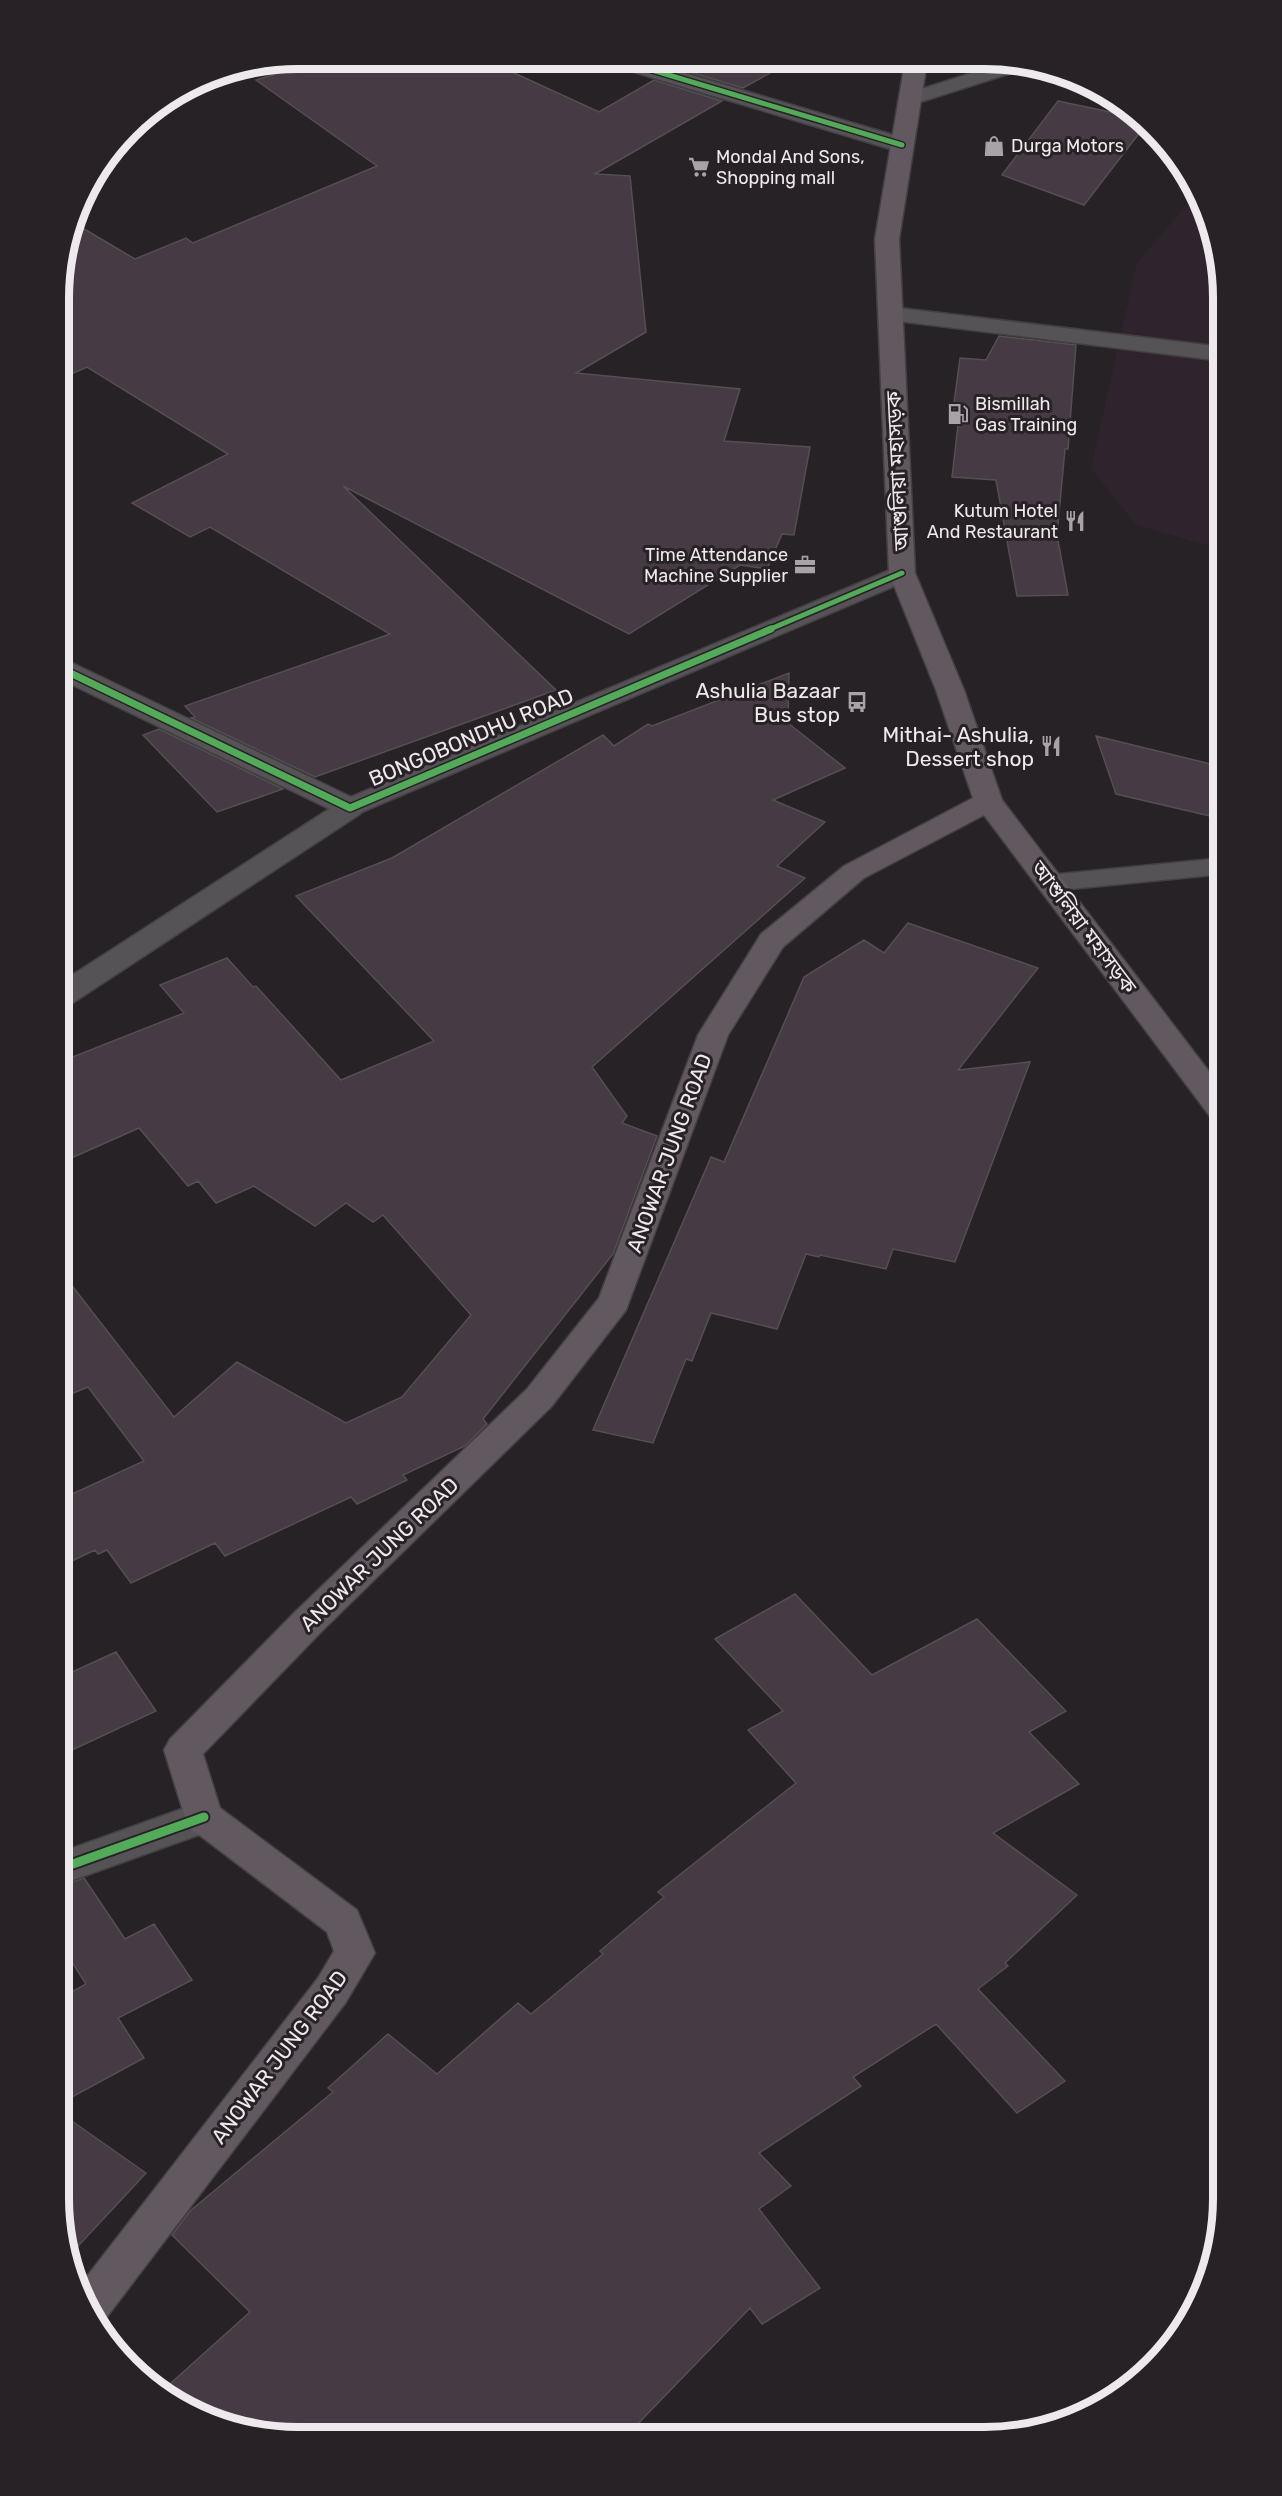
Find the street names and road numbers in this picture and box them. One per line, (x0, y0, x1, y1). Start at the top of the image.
street label: আশুলিয়া মহাসড়ক (880, 390, 914, 552)
street label: BONGOBONDHU ROAD (365, 683, 577, 791)
street label: আশুলিয়া মহাসড়ক (1025, 855, 1143, 999)
street label: ANOWAR JUNG ROAD (621, 1050, 717, 1256)
street label: ANOWAR JUNG ROAD (295, 1472, 463, 1636)
street label: ANOWAR JUNG ROAD (206, 1966, 352, 2148)

